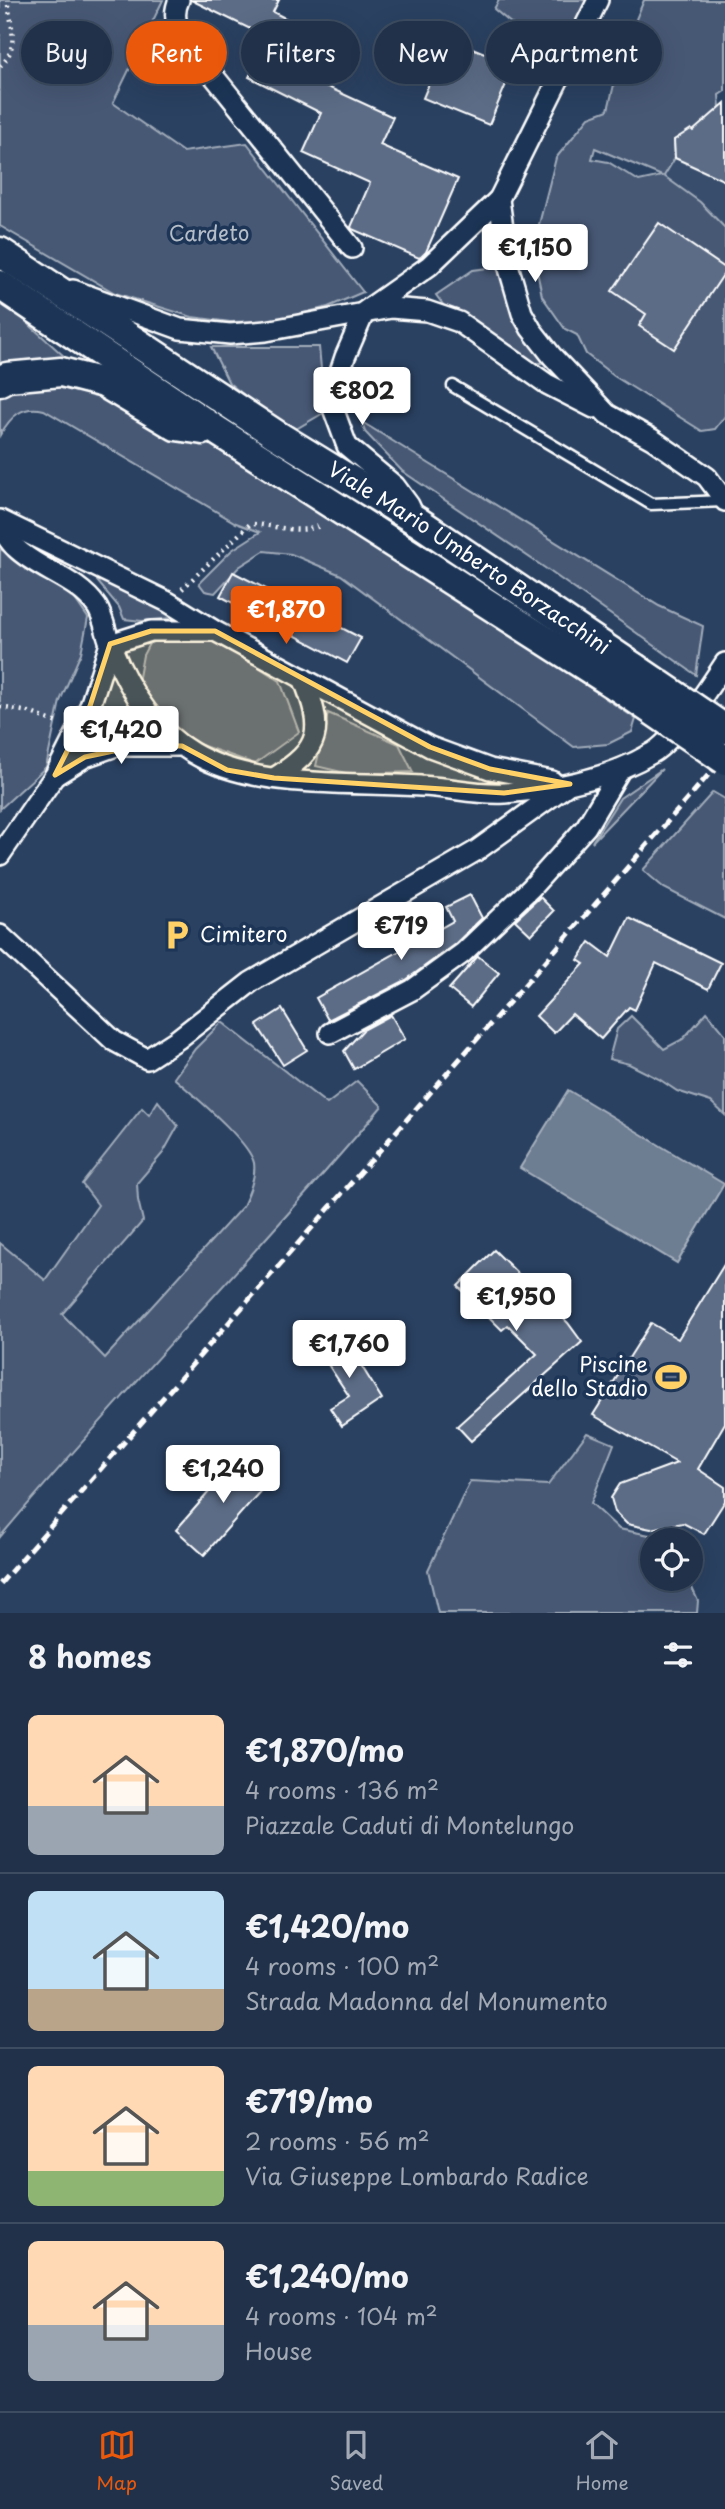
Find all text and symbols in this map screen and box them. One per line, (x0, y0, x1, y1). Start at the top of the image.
chip: Buy (21, 21, 112, 84)
chip: Rent (126, 21, 227, 84)
chip: Filters (241, 21, 360, 84)
chip: New (374, 21, 472, 84)
chip: Apartment (486, 21, 662, 84)
park label: Cardeto (169, 216, 249, 248)
pin: €1,150 (478, 224, 592, 284)
text: €1,150 (498, 229, 572, 264)
pin: €802 (321, 368, 403, 427)
text: €802 (329, 372, 395, 407)
street label: Viale Mario Umberto Borzacchini (322, 452, 618, 661)
pin: €1,870 (229, 586, 343, 646)
text: €1,870 (247, 591, 325, 626)
pin: €1,420 (64, 706, 178, 766)
text: €1,420 (80, 711, 162, 746)
pin: €719 (360, 902, 442, 962)
text: €719 (374, 907, 428, 942)
place label: Cimitero (200, 917, 287, 949)
parking icon: Cimitero (160, 918, 194, 952)
pin: €1,950 (459, 1274, 573, 1333)
text: €1,950 (476, 1278, 556, 1313)
pin: €1,760 (292, 1320, 406, 1380)
text: €1,760 (309, 1325, 389, 1360)
place label: Piscine dello Stadio (531, 1347, 648, 1403)
sports icon: Piscine dello Stadio (654, 1360, 688, 1394)
pin: €1,240 (166, 1446, 280, 1505)
text: €1,240 (182, 1450, 264, 1485)
map controls (640, 1528, 703, 1591)
button: locate (640, 1528, 703, 1591)
text: 8 homes (28, 1633, 151, 1678)
icon: filters (659, 1636, 697, 1674)
text: €1,870/mo (245, 1727, 404, 1772)
icon: home (84, 1743, 168, 1827)
text: 4 rooms · 136 m² (245, 1772, 439, 1807)
text: Piazzale Caduti di Montelungo (245, 1807, 574, 1842)
text: €1,420/mo (245, 1903, 409, 1948)
icon: home (84, 1919, 168, 2003)
text: 4 rooms · 100 m² (245, 1948, 439, 1983)
text: Strada Madonna del Monumento (245, 1983, 608, 2018)
text: €719/mo (245, 2078, 373, 2123)
icon: home (84, 2094, 168, 2178)
text: 2 rooms · 56 m² (245, 2123, 430, 2158)
text: Via Giuseppe Lombardo Radice (245, 2158, 589, 2193)
text: €1,240/mo (245, 2253, 409, 2298)
icon: home (84, 2269, 168, 2353)
text: 4 rooms · 104 m² (245, 2298, 438, 2333)
text: House (245, 2333, 312, 2368)
tab: Map (96, 2426, 137, 2496)
tab: Saved (329, 2426, 383, 2496)
tab: Home (576, 2426, 629, 2496)

